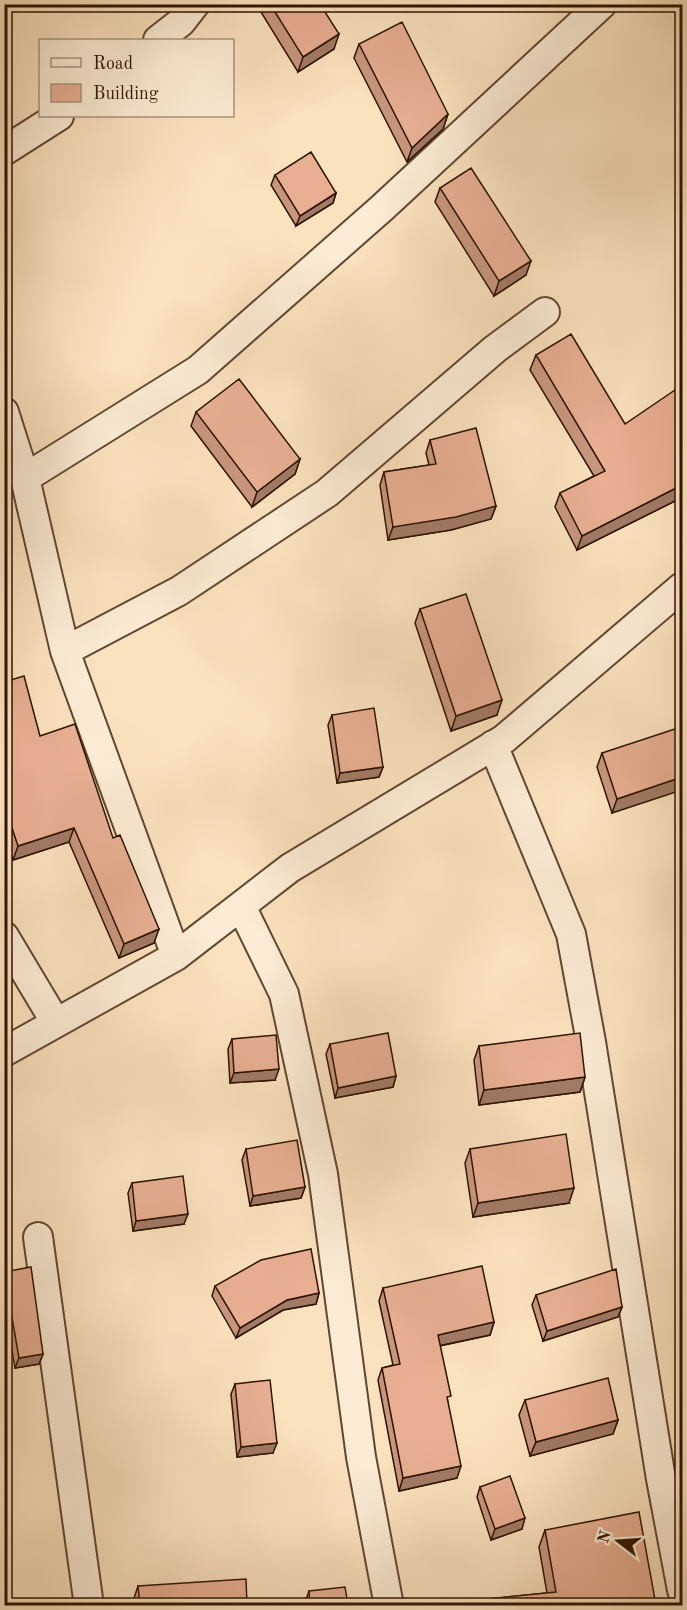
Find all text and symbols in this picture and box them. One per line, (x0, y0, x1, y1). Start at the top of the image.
legend (39, 39, 234, 117)
text: Road (93, 55, 133, 73)
text: Building (93, 85, 159, 103)
north arrow (588, 1511, 648, 1571)
text: N (596, 1528, 615, 1545)

